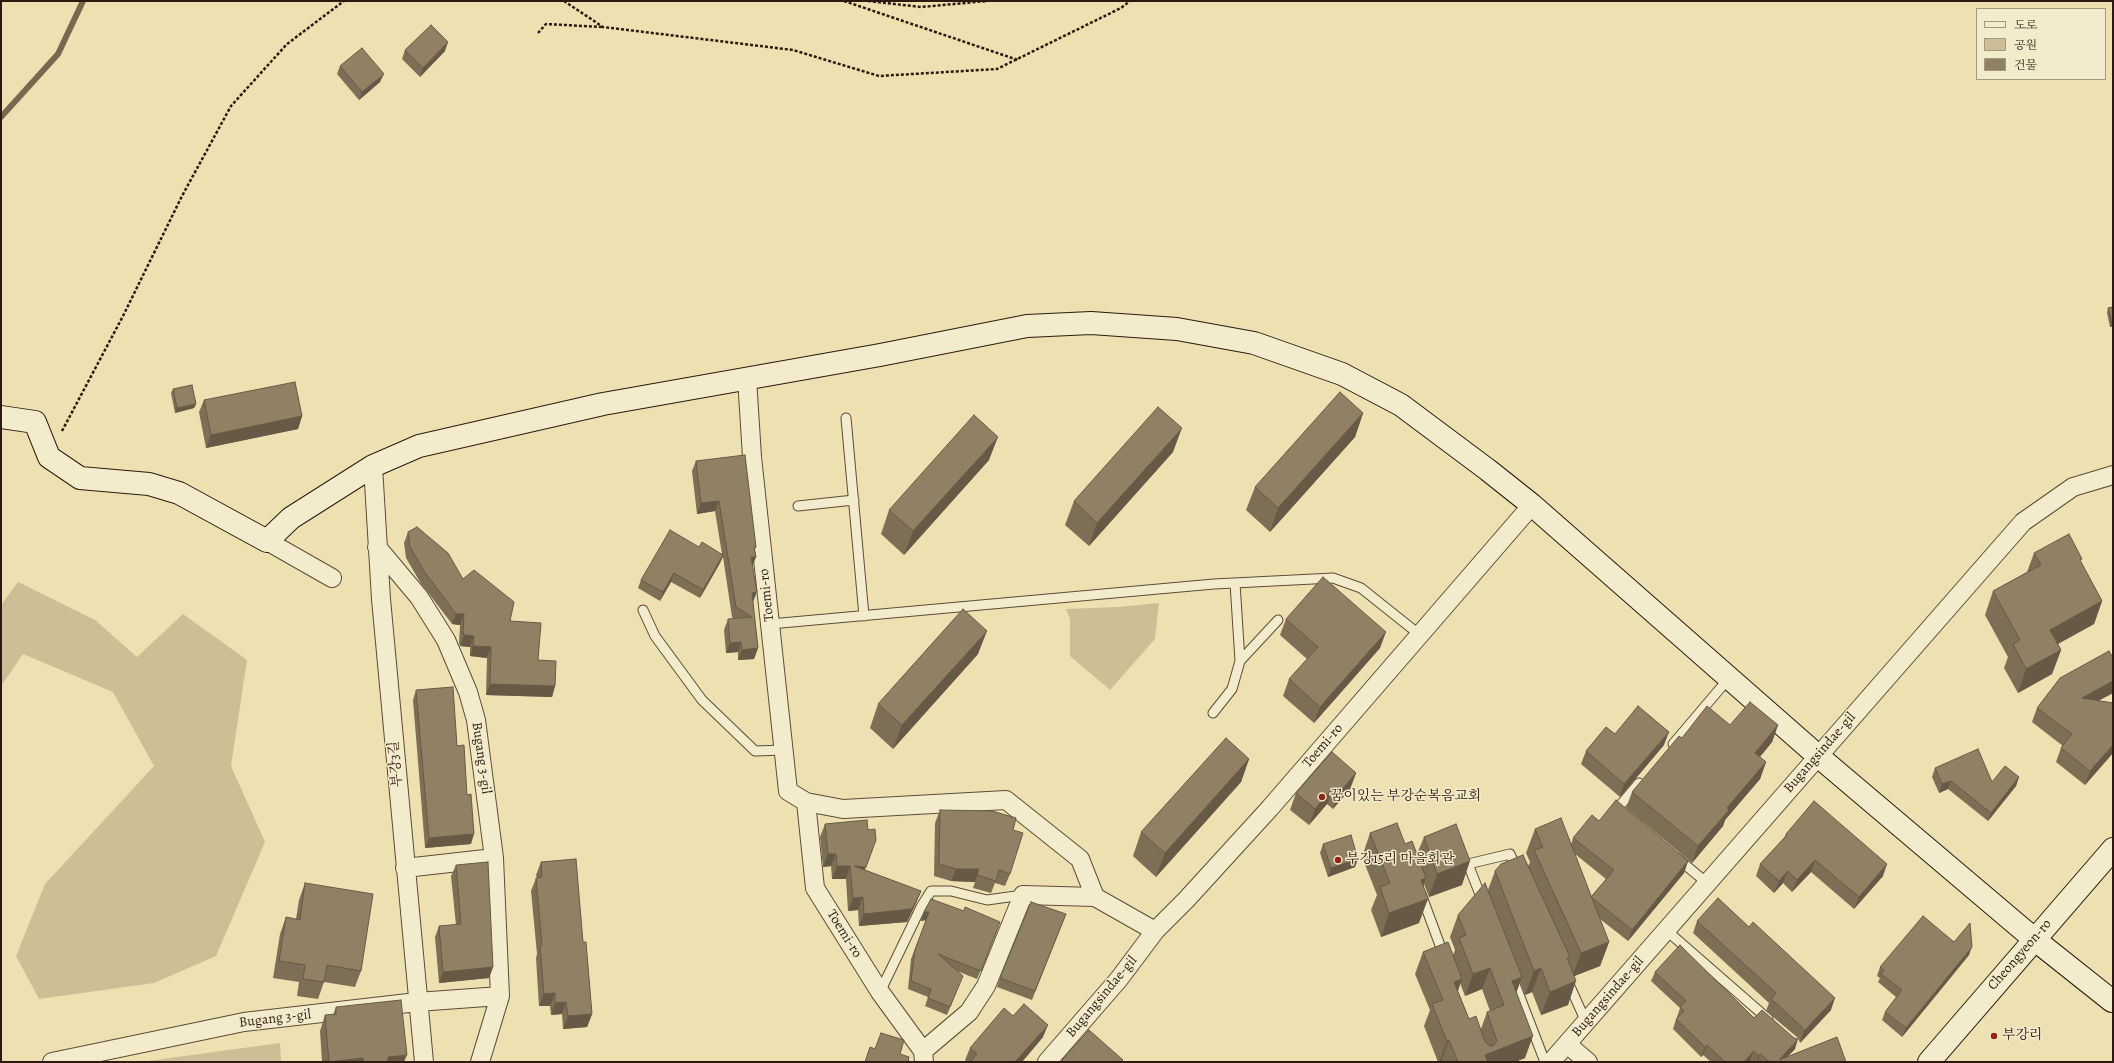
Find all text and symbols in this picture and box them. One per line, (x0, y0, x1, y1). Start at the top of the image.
legend (1976, 8, 2106, 80)
text: 도로 (2014, 17, 2037, 33)
text: 공원 (2014, 37, 2037, 53)
text: 건물 (2014, 57, 2037, 73)
street label: Toemi-ro (756, 568, 778, 622)
street label: Bugangsindae-gil (1780, 709, 1860, 797)
street label: Toemi-ro (1299, 720, 1347, 772)
street label: Bugang 3-gil (468, 721, 494, 795)
street label: 부강3길 (386, 740, 406, 788)
place label: 꿈이있는 부강순복음교회 (1330, 789, 1482, 805)
marker: 꿈이있는 부강순복음교회 (1317, 792, 1327, 802)
place label: 부강15리 마을회관 (1346, 852, 1454, 868)
marker: 부강15리 마을회관 (1333, 855, 1343, 865)
street label: Toemi-ro (823, 907, 865, 961)
street label: Cheongyeon-ro (1985, 916, 2055, 994)
street label: Bugangsindae-gil (1063, 953, 1141, 1041)
street label: Bugangsindae-gil (1568, 953, 1648, 1041)
street label: Bugang 3-gil (238, 1006, 312, 1032)
place label: 부강리 (2002, 1028, 2043, 1044)
marker: 부강리 (1989, 1031, 1999, 1041)

